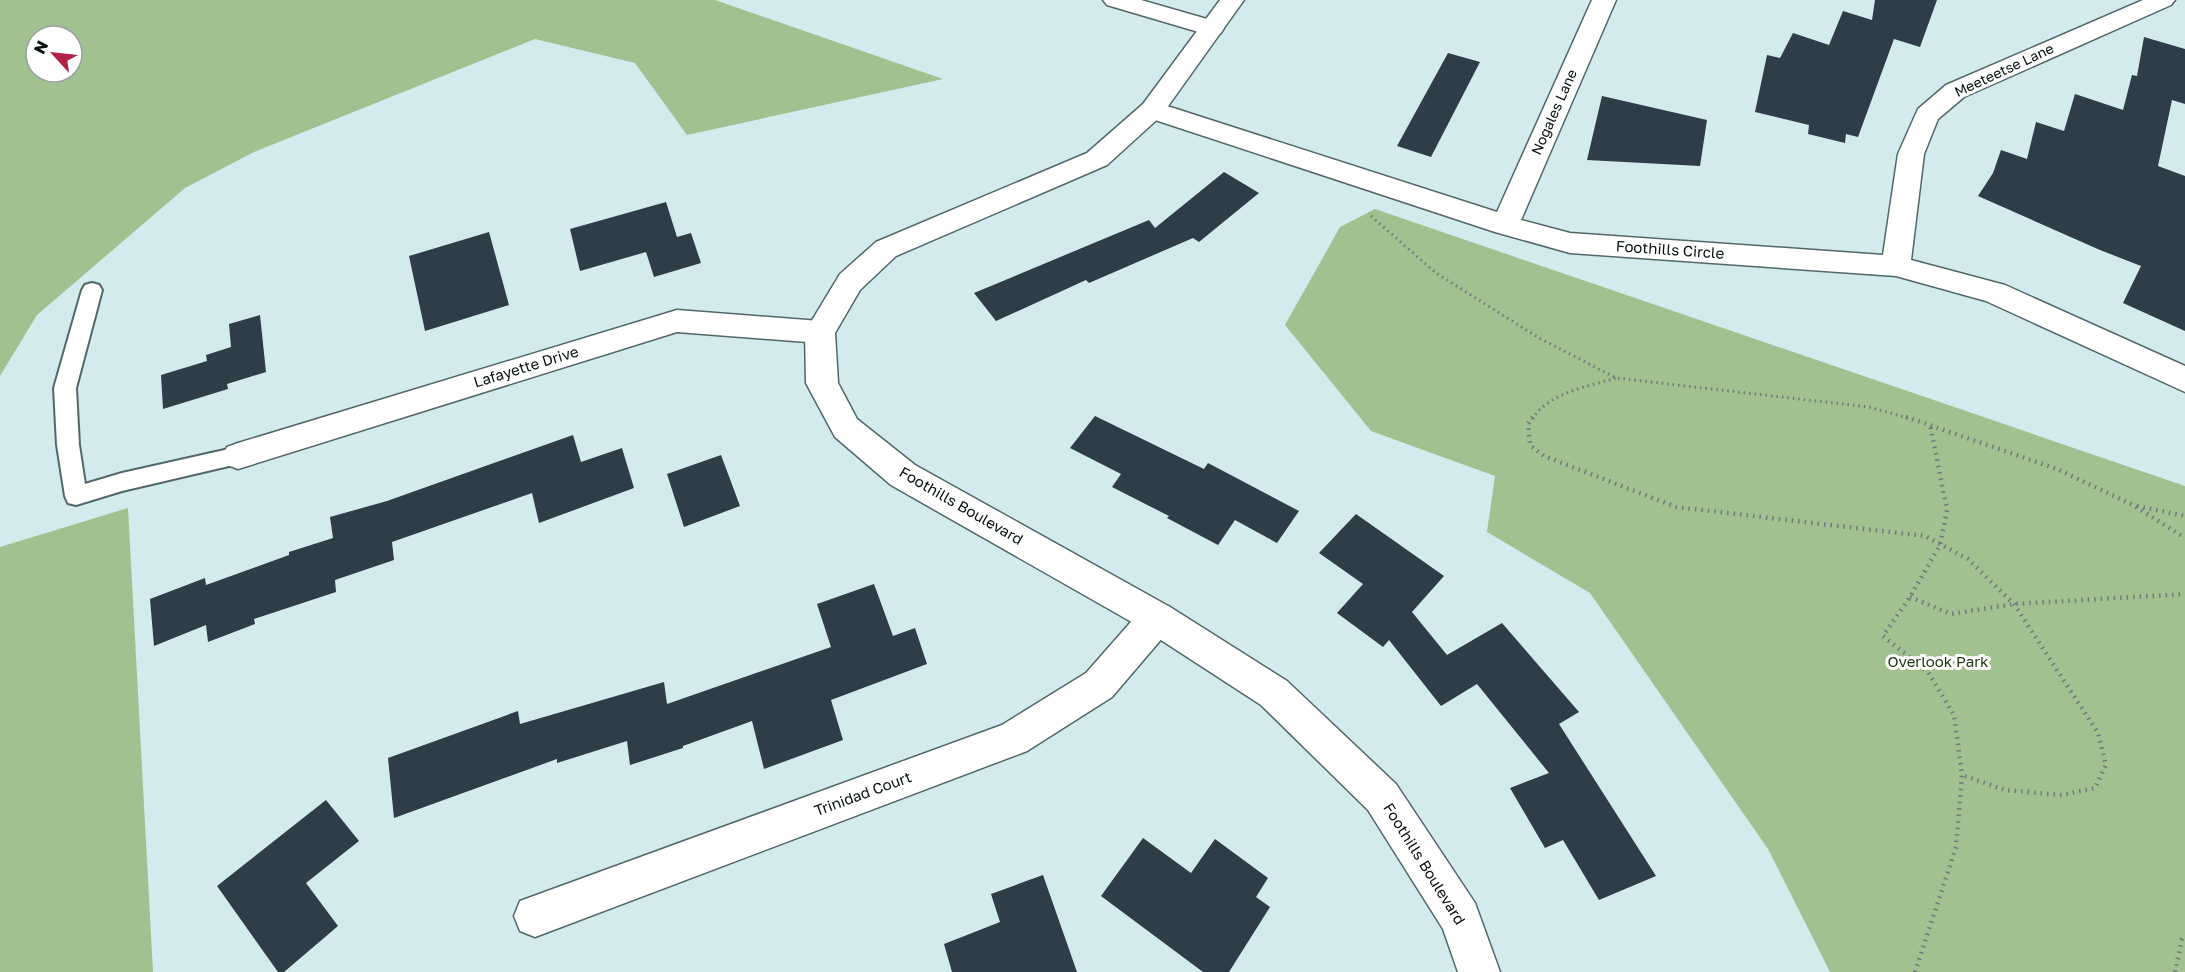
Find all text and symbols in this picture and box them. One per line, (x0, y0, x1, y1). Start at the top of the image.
north arrow (24, 24, 84, 84)
text: N (29, 37, 52, 57)
street label: Meeteetse Lane (1951, 39, 2056, 100)
street label: Nogales Lane (1527, 66, 1580, 157)
street label: Foothills Circle (1615, 236, 1725, 262)
street label: Lafayette Drive (471, 341, 581, 391)
street label: Foothills Boulevard (896, 462, 1027, 548)
park label: Overlook Park (1887, 652, 1989, 670)
street label: Trinidad Court (812, 767, 914, 819)
street label: Foothills Boulevard (1380, 799, 1470, 928)

